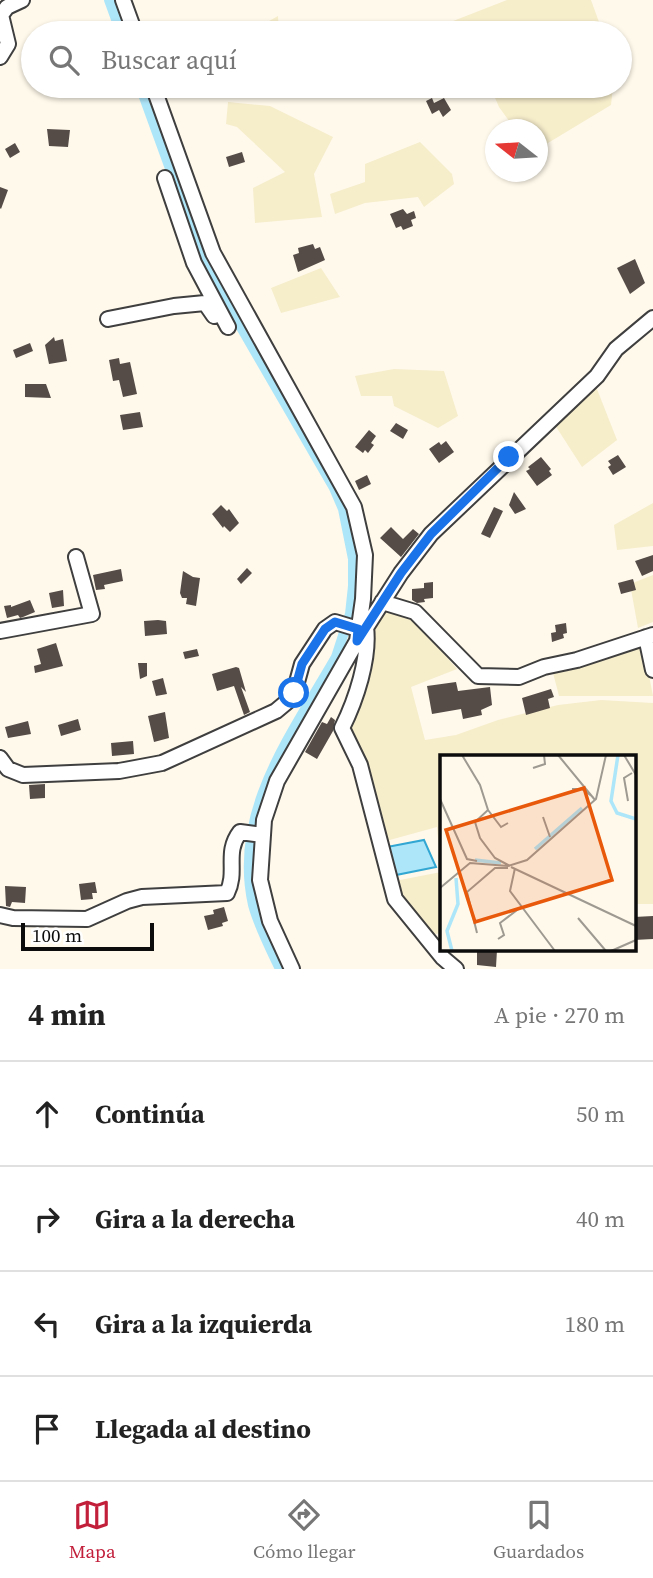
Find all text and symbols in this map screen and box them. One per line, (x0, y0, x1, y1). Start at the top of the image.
search box (21, 21, 632, 98)
icon: search (45, 41, 83, 79)
text: Buscar aquí (101, 42, 237, 78)
north arrow (485, 119, 548, 182)
route end (493, 441, 524, 472)
route start (278, 677, 309, 708)
inset map (440, 755, 636, 951)
scale bar (21, 920, 154, 952)
text: 100 m (32, 922, 82, 948)
text: 4 min (28, 994, 106, 1035)
text: A pie · 270 m (494, 999, 625, 1031)
icon: ahead (28, 1095, 66, 1133)
text: Continúa (95, 1096, 205, 1132)
text: 50 m (576, 1098, 625, 1130)
icon: right (28, 1200, 66, 1238)
text: Gira a la derecha (95, 1201, 295, 1237)
text: 40 m (576, 1203, 625, 1235)
icon: left (28, 1305, 66, 1343)
text: Gira a la izquierda (95, 1306, 312, 1342)
text: 180 m (564, 1308, 625, 1340)
icon: arrive (28, 1410, 66, 1448)
text: Llegada al destino (95, 1411, 311, 1447)
tab: Mapa (69, 1496, 116, 1564)
tab: Cómo llegar (253, 1496, 356, 1564)
tab: Guardados (493, 1496, 584, 1564)

